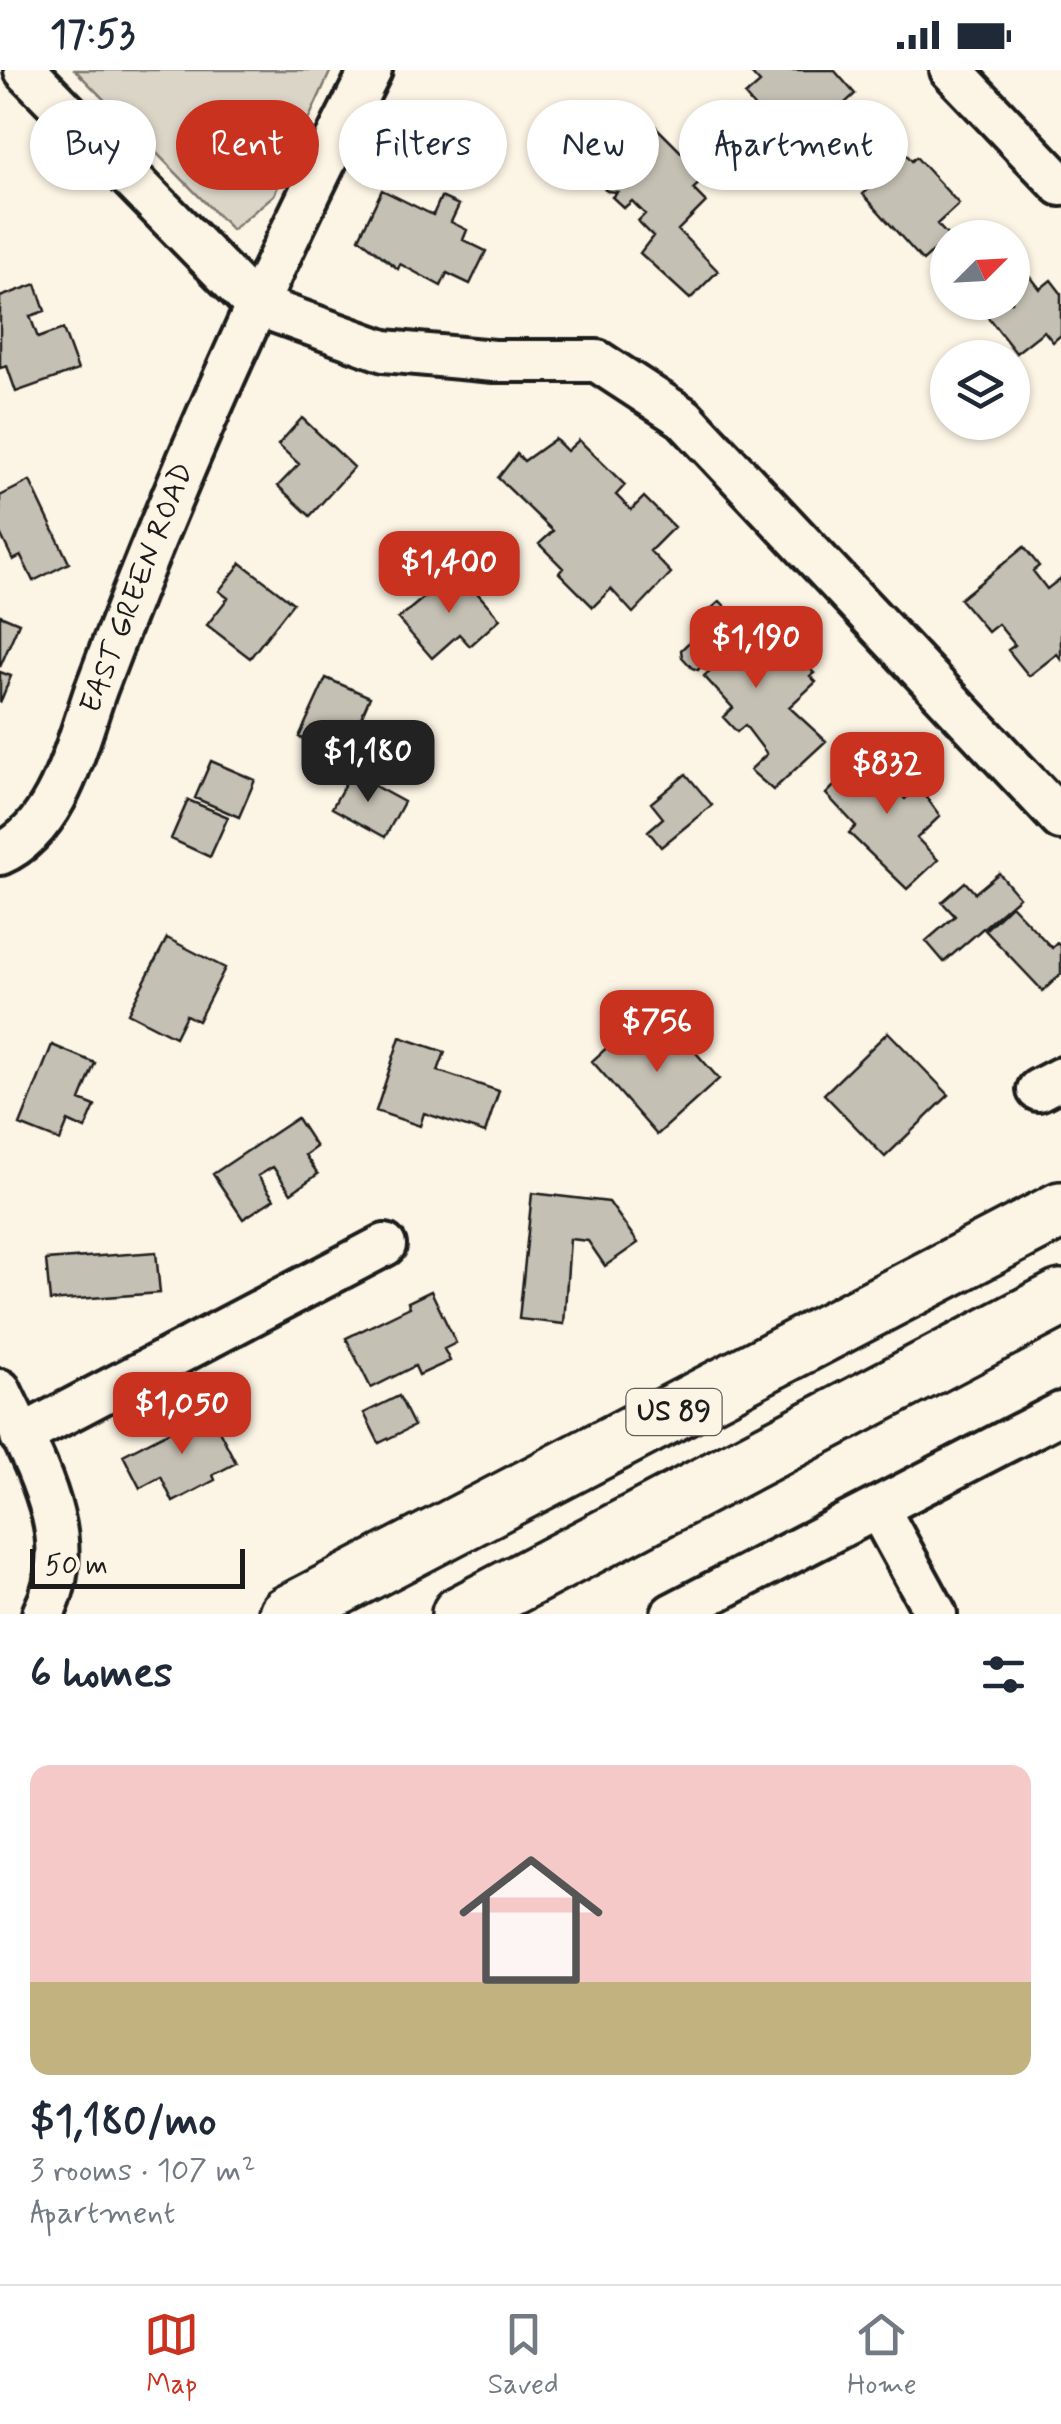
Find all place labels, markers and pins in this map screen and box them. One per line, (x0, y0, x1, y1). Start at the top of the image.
pin: $1,400 (368, 531, 530, 616)
pin: $1,190 (675, 606, 837, 691)
pin: $1,180 (287, 720, 449, 805)
pin: $832 (828, 732, 946, 817)
pin: $756 (598, 990, 716, 1075)
pin: $1,050 (101, 1372, 263, 1457)

